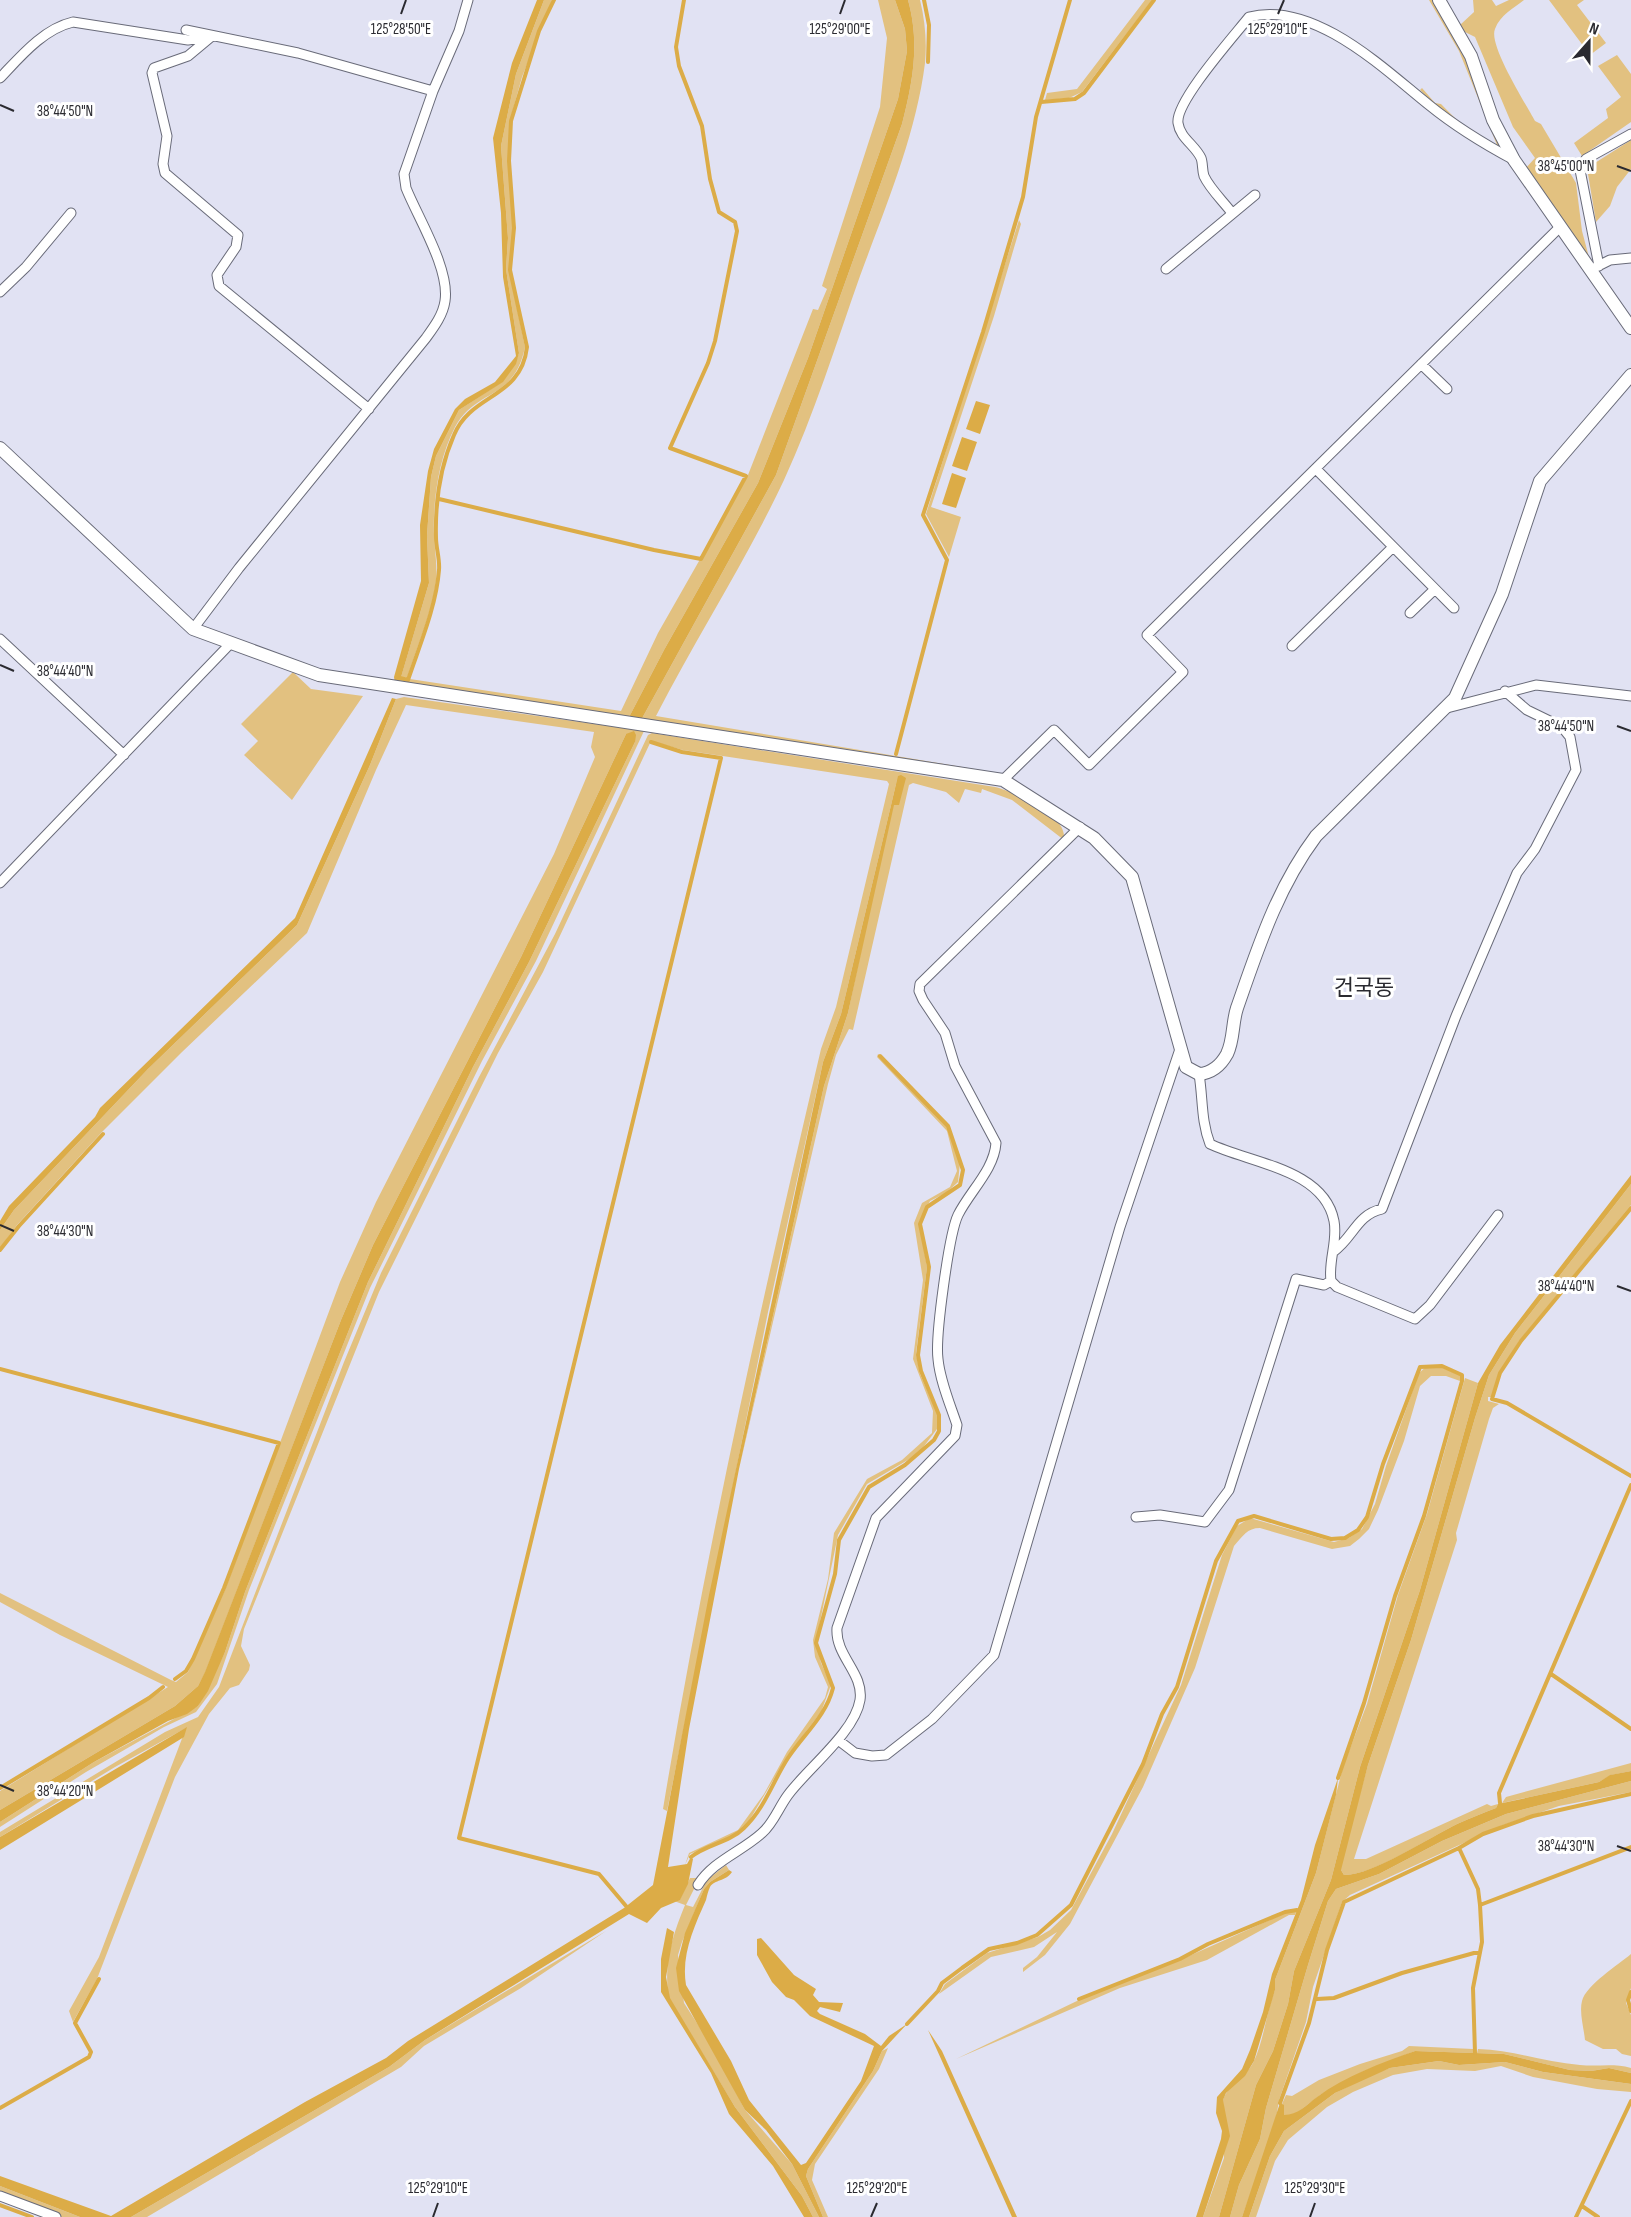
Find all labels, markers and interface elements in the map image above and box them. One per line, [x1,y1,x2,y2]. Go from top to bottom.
north arrow [1559,12,1619,72]
text: N [1586,19,1601,40]
text: 125°28'50"E [371,20,431,39]
text: 125°29'00"E [809,20,871,39]
text: 125°29'10"E [1248,20,1308,39]
text: 38°44'50"N [37,102,93,121]
text: 38°45'00"N [1538,157,1594,176]
text: 38°44'40"N [37,662,93,681]
text: 38°44'50"N [1538,717,1594,736]
district label: 건국동 [1334,975,1394,1002]
text: 38°44'30"N [37,1222,93,1241]
text: 38°44'40"N [1538,1277,1594,1296]
text: 38°44'20"N [37,1782,93,1801]
text: 38°44'30"N [1538,1837,1594,1856]
text: 125°29'10"E [408,2179,468,2198]
text: 125°29'20"E [847,2179,907,2198]
text: 125°29'30"E [1285,2179,1345,2198]

